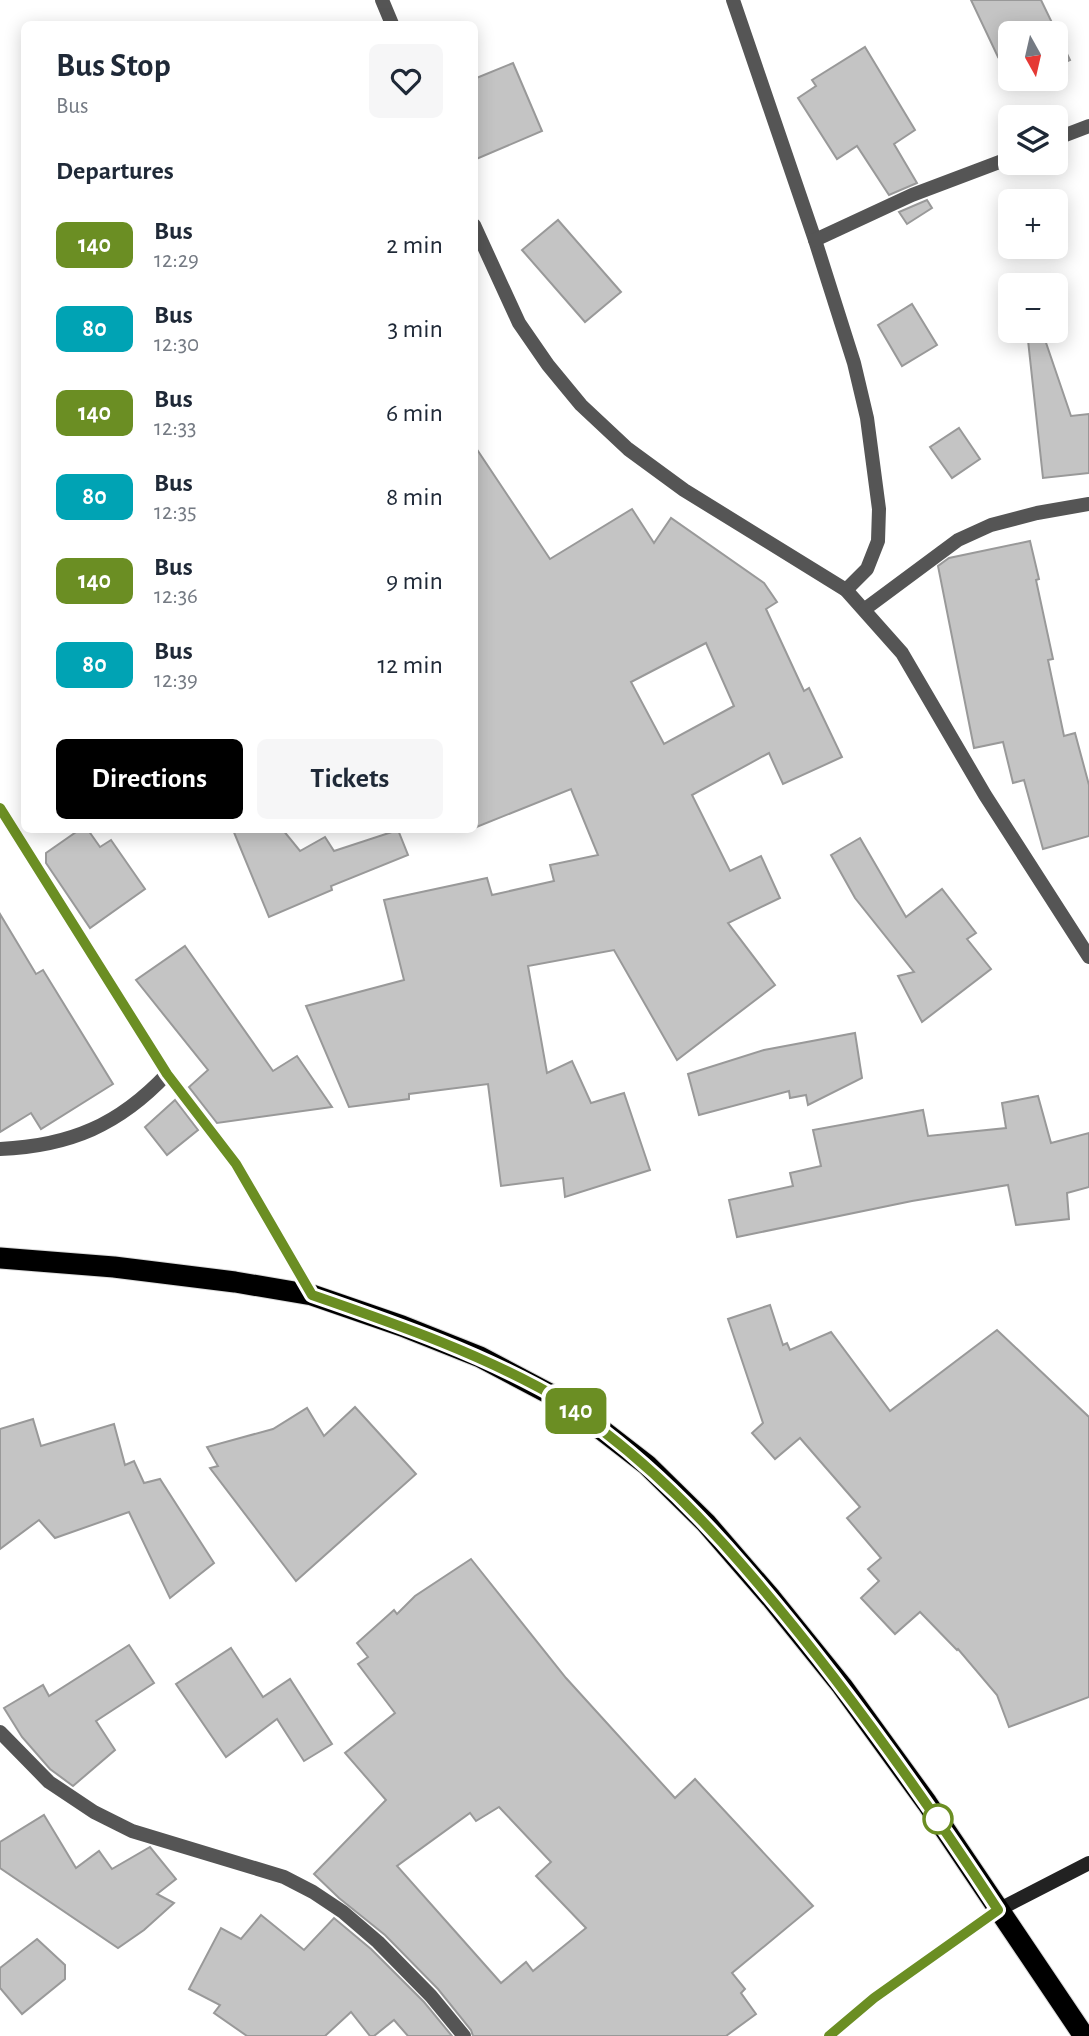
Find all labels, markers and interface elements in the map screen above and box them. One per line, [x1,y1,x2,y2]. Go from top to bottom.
north arrow [998,21,1068,91]
map controls [998,21,1068,343]
button: heart [369,44,443,118]
text: Bus Stop [56,50,171,83]
text: Bus [56,95,89,118]
button: layers [998,105,1068,175]
text: Departures [56,158,174,184]
button: + [998,189,1068,259]
text: Bus [154,218,193,244]
text: 2 min [386,232,443,258]
text: 140 [78,233,111,257]
text: 12:29 [154,249,199,272]
button: − [998,273,1068,343]
text: Bus [154,302,193,328]
text: 3 min [387,316,443,342]
text: 80 [82,317,107,341]
text: 12:30 [154,333,199,356]
text: Bus [154,386,193,412]
text: 6 min [386,400,443,426]
text: 140 [78,401,111,425]
text: 12:33 [154,417,197,440]
text: Bus [154,470,193,496]
text: 8 min [386,484,443,510]
text: 80 [82,485,107,509]
text: 12:35 [154,501,197,524]
text: Bus [154,554,193,580]
text: 9 min [386,568,443,594]
text: 140 [78,569,111,593]
text: 12:36 [154,585,198,608]
text: Bus [154,638,193,664]
text: 12 min [377,652,443,678]
text: 80 [82,653,107,677]
text: 12:39 [154,669,198,692]
button: Directions [56,739,243,819]
button: Tickets [257,739,443,819]
line badge: 140 [536,1388,616,1434]
text: 140 [559,1399,593,1423]
unlabelled marker [923,1804,953,1834]

